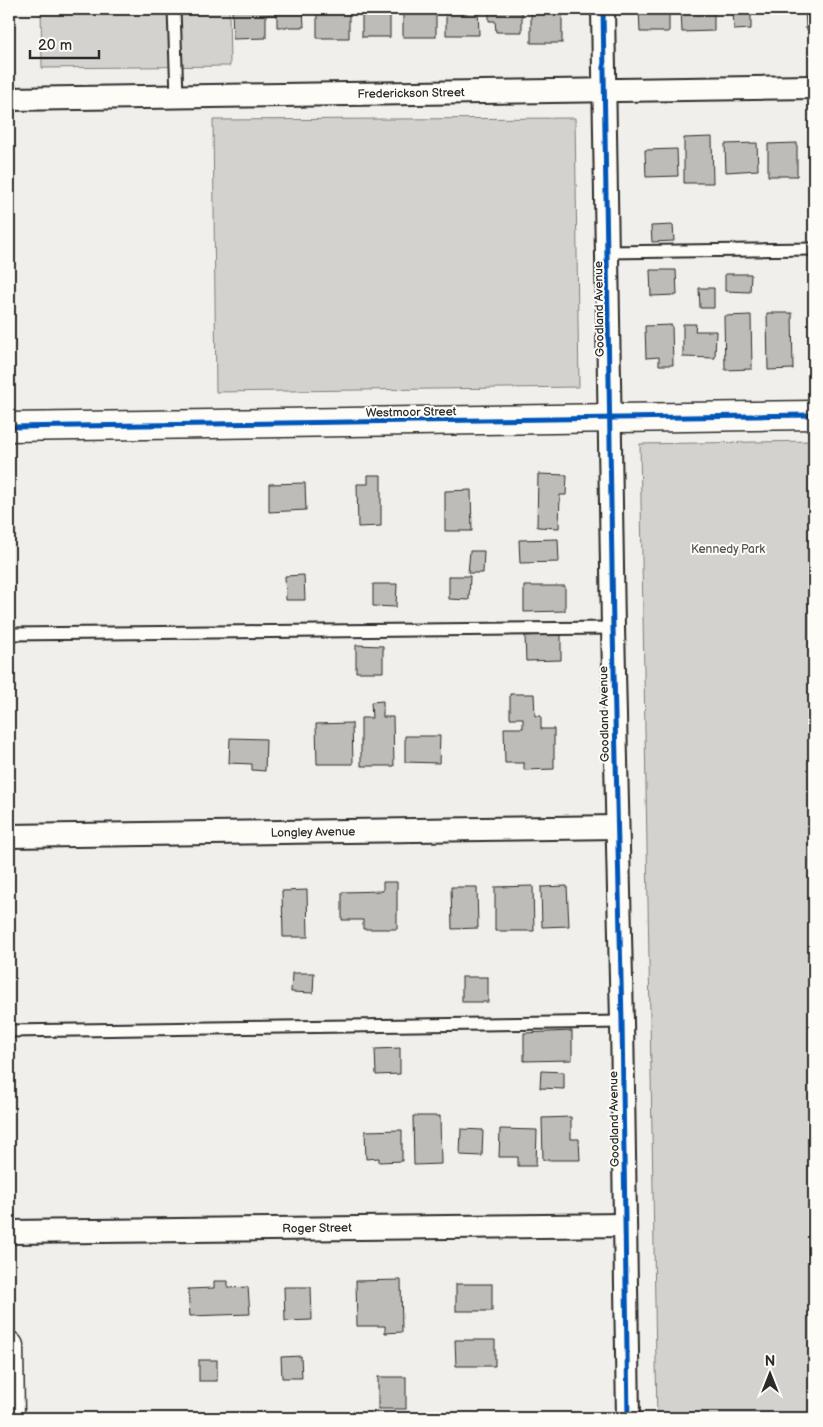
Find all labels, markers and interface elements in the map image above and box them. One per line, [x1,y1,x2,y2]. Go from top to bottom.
scale bar [30,28,99,60]
text: 20 m [38,36,72,55]
street label: Frederickson Street [357,85,465,102]
street label: Goodland Avenue [591,261,608,357]
street label: Westmoor Street [365,404,457,421]
park label: Kennedy Park [691,542,765,557]
street label: Goodland Avenue [596,666,613,762]
street label: Longley Avenue [270,824,356,841]
street label: Goodland Avenue [606,1071,623,1167]
street label: Roger Street [282,1220,352,1237]
north arrow [746,1350,796,1400]
text: N [765,1353,775,1370]

